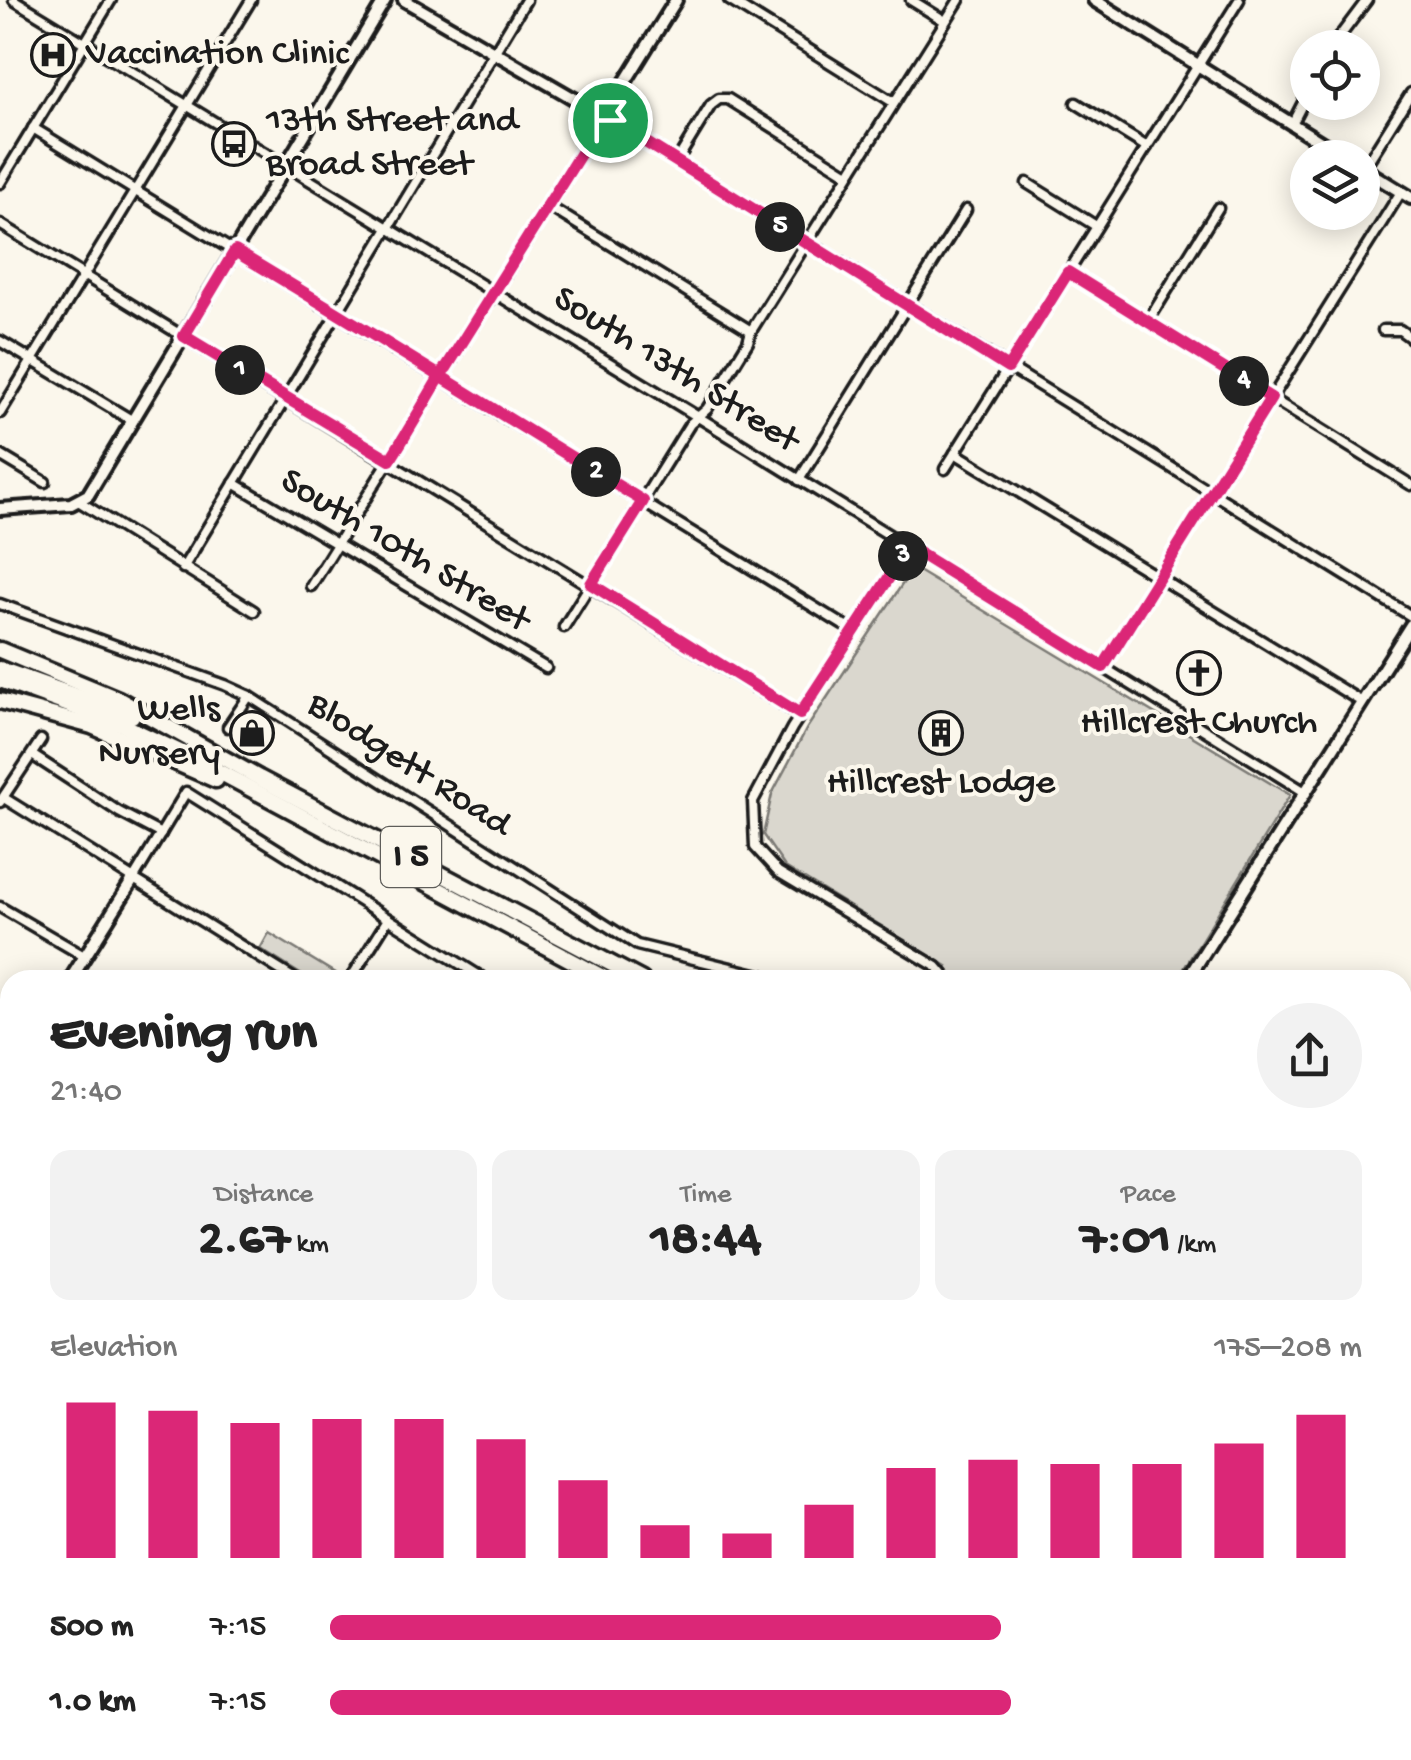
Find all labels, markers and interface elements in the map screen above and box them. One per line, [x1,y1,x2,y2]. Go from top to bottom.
map controls [1290,30,1380,230]
button: locate [1290,30,1380,120]
hospital icon: Vaccination Clinic [30,32,76,78]
place label: Vaccination Clinic [85,33,349,77]
pin [568,78,653,163]
icon: arrive [583,93,638,148]
place label: 13th Street and Broad Street [265,100,520,188]
bus stop icon: 13th Street and Broad Street [211,121,257,167]
button: layers [1290,140,1380,230]
pin: 5 [755,202,805,252]
text: 5 [773,210,787,243]
street label: South 13th Street [544,278,809,466]
pin: 1 [215,345,265,395]
text: 1 [234,353,246,386]
pin: 4 [1219,356,1269,406]
text: 4 [1237,364,1251,397]
pin: 2 [571,447,621,497]
text: 2 [589,455,603,488]
street label: South 10th Street [271,460,540,646]
pin: 3 [878,531,928,581]
text: 3 [896,539,910,572]
church icon: Hillcrest Church [1176,650,1222,696]
street label: Blodgett Road [297,683,520,850]
place label: Wells Nursery [98,689,221,777]
place label: Hillcrest Church [1081,702,1317,746]
shop icon: Wells Nursery [229,710,275,756]
building icon: Hillcrest Lodge [918,710,964,756]
place label: Hillcrest Lodge [827,762,1056,806]
road number: I 5 [381,827,441,887]
button: share [1257,1003,1362,1108]
text: Evening run [50,1004,317,1068]
text: 21:40 [50,1074,122,1112]
text: Distance [214,1179,313,1212]
text: Time [680,1179,732,1212]
text: Pace [1121,1179,1176,1212]
text: 2.67 [198,1212,290,1271]
text: 18:44 [651,1212,761,1271]
text: 7:01 [1080,1212,1171,1271]
text: km [290,1229,329,1262]
text: /km [1171,1229,1216,1262]
text: Elevation [50,1330,177,1368]
text: 175–208 m [1214,1330,1362,1368]
text: 500 m [50,1609,133,1647]
text: 7:15 [210,1609,266,1647]
text: 1.0 km [50,1684,136,1722]
text: 7:15 [210,1684,266,1722]

